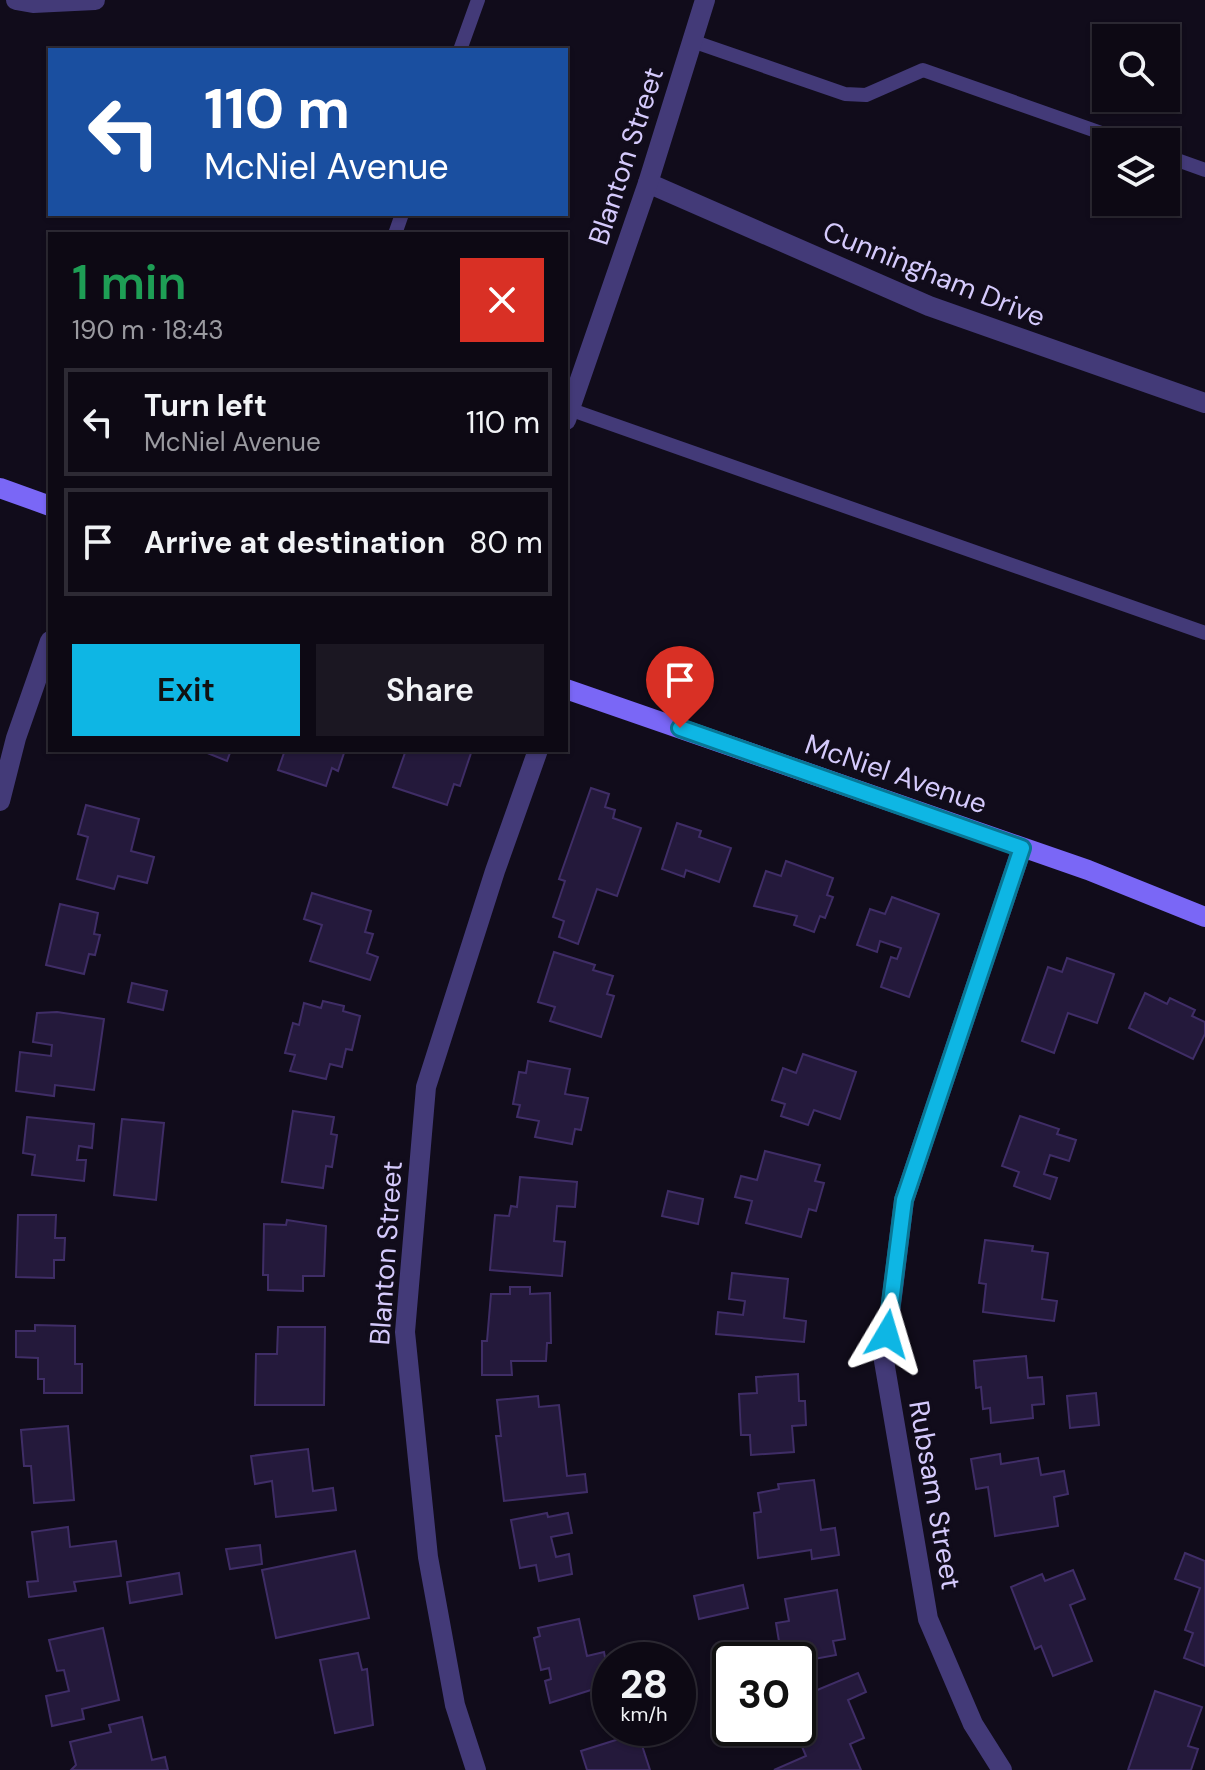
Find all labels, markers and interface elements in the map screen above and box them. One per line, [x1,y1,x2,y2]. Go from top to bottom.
map controls [1092,24,1180,216]
button: search [1092,24,1180,112]
street label: Blanton Street [580,63,672,249]
text: 110 m [204,72,350,145]
icon: left [72,80,176,184]
button: layers [1092,128,1180,216]
text: McNiel Avenue [204,143,449,190]
street label: Cunningham Drive [817,213,1051,335]
text: 1 min [72,251,187,314]
button: close [460,258,544,342]
text: 190 m · 18:43 [72,313,224,347]
text: Turn left [144,386,267,425]
icon: left [76,400,120,444]
text: 110 m [466,403,540,442]
text: McNiel Avenue [144,425,321,459]
icon: arrive [76,520,120,564]
text: Arrive at destination [144,523,445,562]
text: 80 m [469,523,543,562]
button: Exit [72,644,300,736]
button: Share [316,644,544,736]
pin [646,646,714,728]
icon: arrive [658,658,702,702]
street label: McNiel Avenue [800,726,992,822]
street label: Blanton Street [361,1160,411,1346]
position arrow [845,1292,929,1376]
street label: Rubsam Street [900,1398,970,1592]
speed limit sign: 30 [712,1642,816,1746]
text: 28 [620,1658,668,1710]
text: km/h [620,1701,668,1727]

